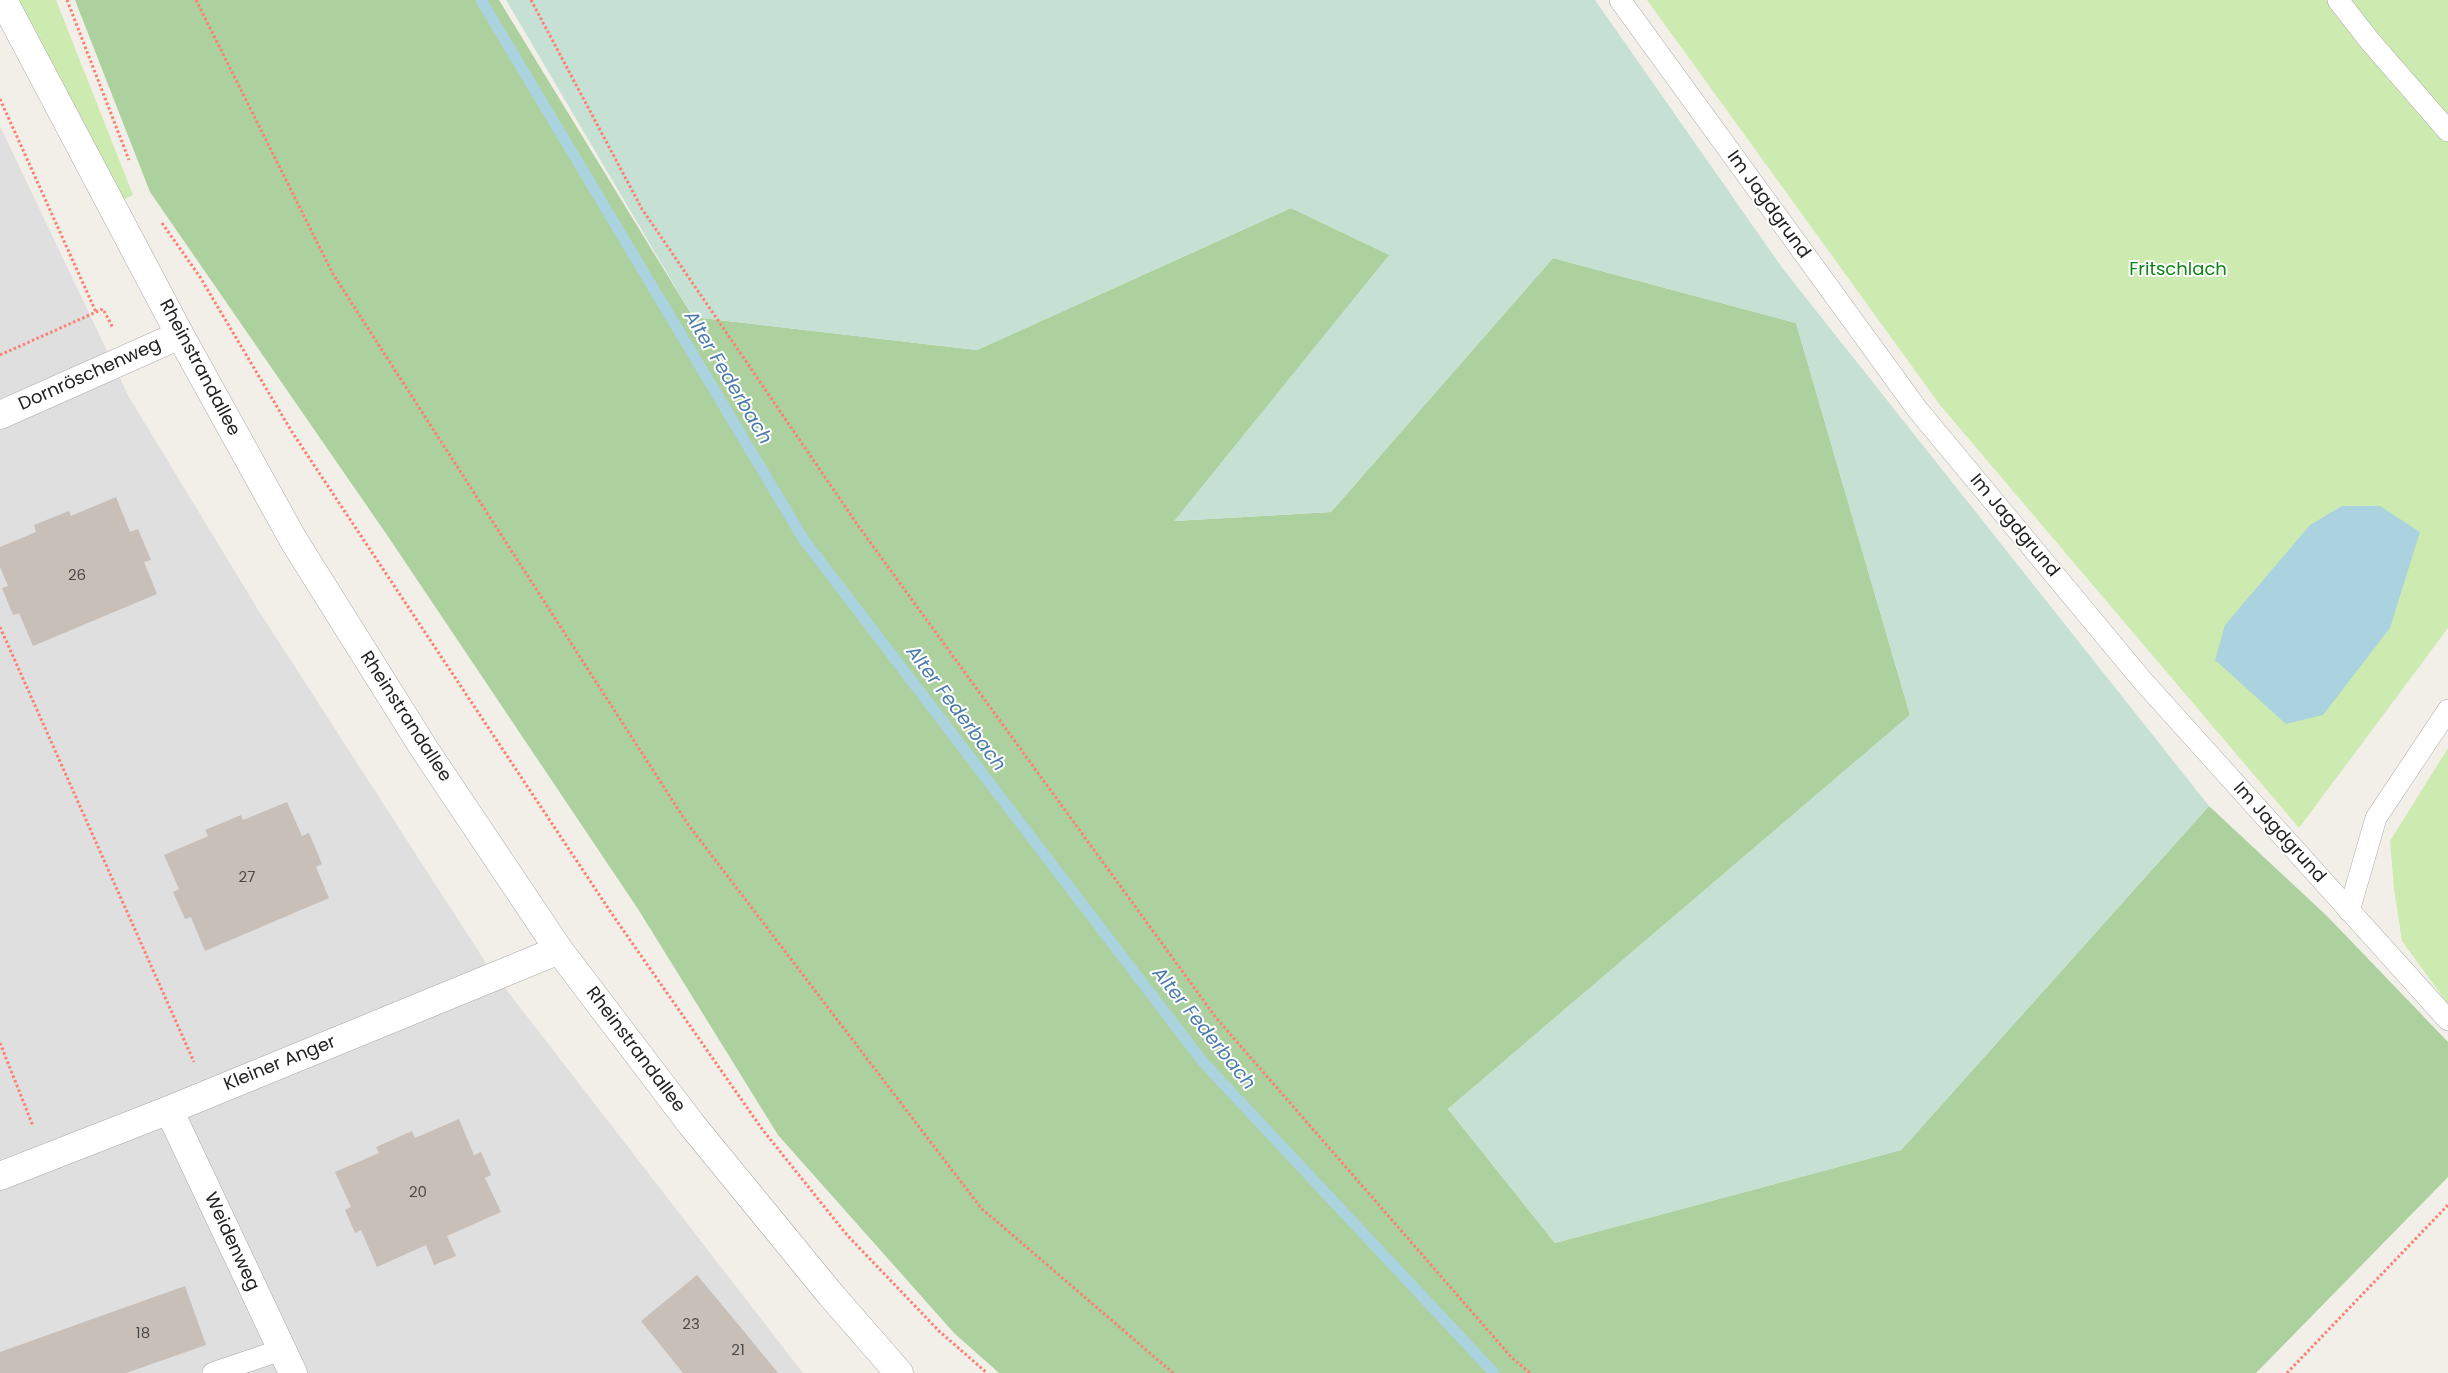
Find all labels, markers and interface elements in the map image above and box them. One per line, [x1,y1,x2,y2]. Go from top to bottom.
street label: Im Jagdgrund [1722,147,1814,263]
park label: Fritschlach [2129,259,2227,281]
street label: Rheinstrandallee [154,296,244,440]
water label: Alter Federbach [678,307,776,449]
street label: Dornröschenweg [16,334,164,416]
street label: Im Jagdgrund [1965,470,2063,582]
house number: 26 [68,567,86,585]
water label: Alter Federbach [900,642,1010,776]
street label: Rheinstrandallee [355,648,455,786]
street label: Im Jagdgrund [2228,778,2330,888]
house number: 27 [239,869,255,887]
water label: Alter Federbach [1147,963,1259,1095]
street label: Rheinstrandallee [581,983,689,1117]
street label: Kleiner Anger [221,1032,339,1096]
house number: 20 [409,1184,427,1202]
street label: Weidenweg [199,1189,263,1295]
house number: 23 [682,1316,700,1334]
house number: 18 [136,1325,150,1343]
house number: 21 [731,1342,745,1360]

